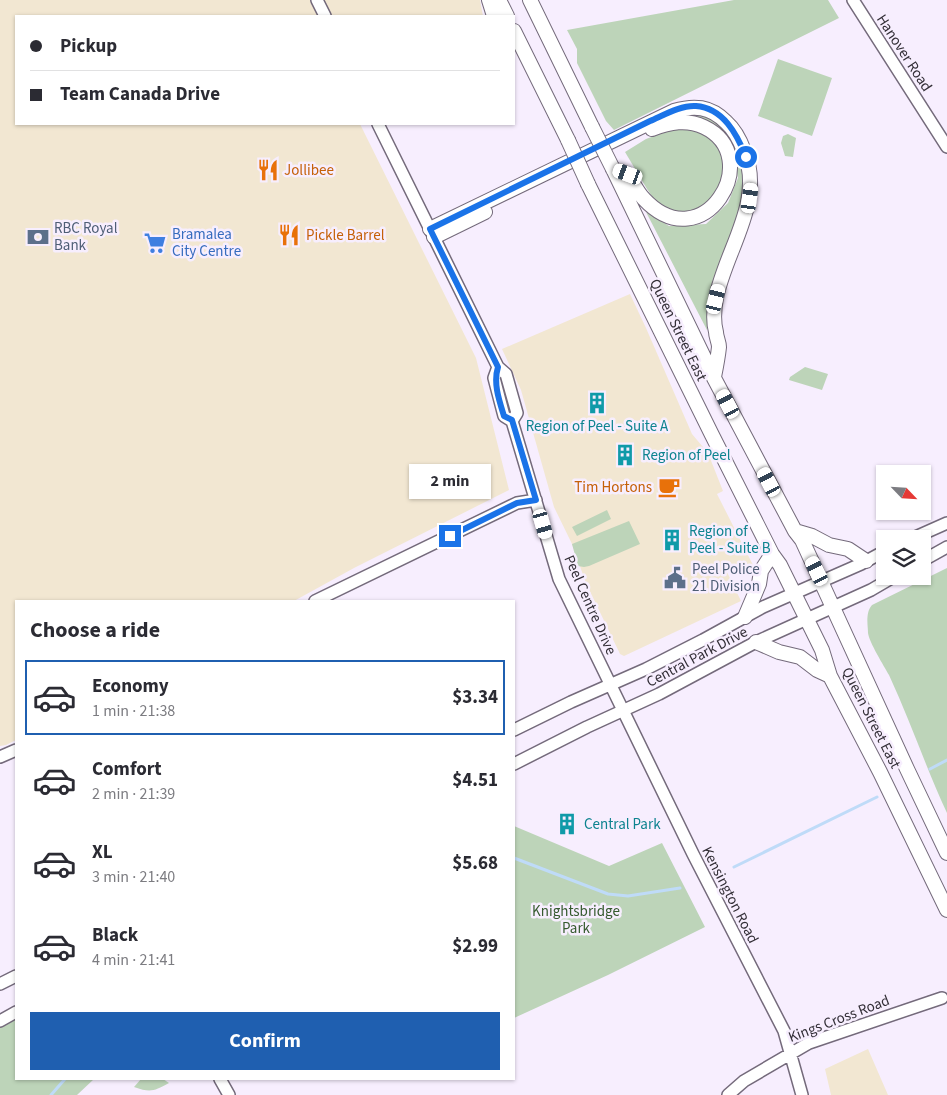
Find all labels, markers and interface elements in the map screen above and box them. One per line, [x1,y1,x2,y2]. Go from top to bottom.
street label: Hanover Road [871,10,937,96]
text: Pickup [60,33,117,60]
text: Team Canada Drive [60,81,220,108]
route start [735,146,757,168]
restaurant icon: Jollibee [255,157,281,183]
place label: Jollibee [284,160,334,181]
car [611,162,644,186]
car [740,182,759,214]
place label: RBC Royal Bank [54,218,118,256]
restaurant icon: Pickle Barrel [276,222,302,248]
bank icon: RBC Royal Bank [25,224,51,250]
place label: Bramalea City Centre [172,224,241,262]
place label: Pickle Barrel [306,225,385,246]
supermarket icon: Bramalea City Centre [142,230,168,256]
street label: Queen Street East [644,275,712,385]
car [705,283,726,315]
car [714,387,741,421]
building icon: Region of Peel - Suite A [584,390,610,416]
place label: Region of Peel - Suite A [526,416,669,437]
building icon: Region of Peel [612,442,638,468]
place label: Region of Peel [642,445,731,466]
callout: 2 min [409,464,491,498]
car [755,465,782,499]
north arrow [876,465,931,520]
map controls [876,465,931,585]
text: 2 min [431,470,469,492]
cafe icon: Tim Hortons [656,474,682,500]
place label: Tim Hortons [574,477,652,498]
car [531,508,554,540]
place label: Region of Peel - Suite B [689,521,771,559]
route end [439,525,461,547]
building icon: Region of Peel - Suite B [659,527,685,553]
button: layers [876,530,931,585]
street label: Peel Centre Drive [559,552,621,658]
car [803,554,830,588]
place label: Peel Police 21 Division [692,559,760,597]
public building icon: Peel Police 21 Division [662,565,688,591]
text: Choose a ride [30,614,160,646]
street label: Central Park Drive [643,621,751,693]
street label: Queen Street East [836,664,906,772]
text: Economy [92,673,169,700]
icon: car [32,675,77,720]
text: $3.34 [452,684,498,711]
text: 1 min · 21:38 [92,700,175,722]
text: Comfort [92,756,162,783]
icon: car [32,758,77,803]
text: $4.51 [452,767,498,794]
text: 2 min · 21:39 [92,783,175,805]
building icon: Central Park [554,811,580,837]
place label: Central Park [584,814,661,835]
text: XL [92,839,113,866]
icon: car [32,841,77,886]
street label: Kensington Road [697,843,763,947]
text: $5.68 [452,850,498,877]
text: 3 min · 21:40 [92,866,175,888]
park label: Knightsbridge Park [532,901,620,939]
text: Black [92,922,138,949]
icon: car [32,924,77,969]
text: $2.99 [452,933,498,960]
text: 4 min · 21:41 [92,949,175,971]
street label: Kings Cross Road [785,990,893,1048]
button: Confirm [30,1012,500,1070]

